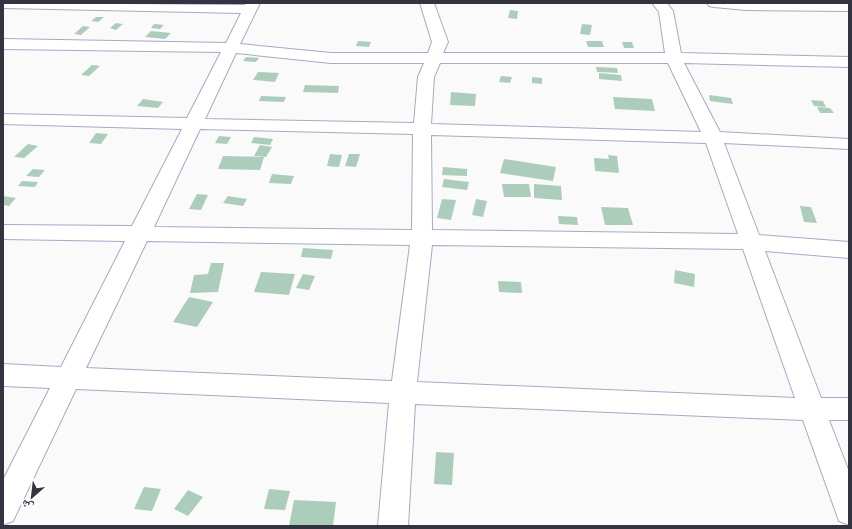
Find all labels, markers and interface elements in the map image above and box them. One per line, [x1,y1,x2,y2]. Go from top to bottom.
north arrow [12,477,52,517]
text: ش [19,496,36,515]

